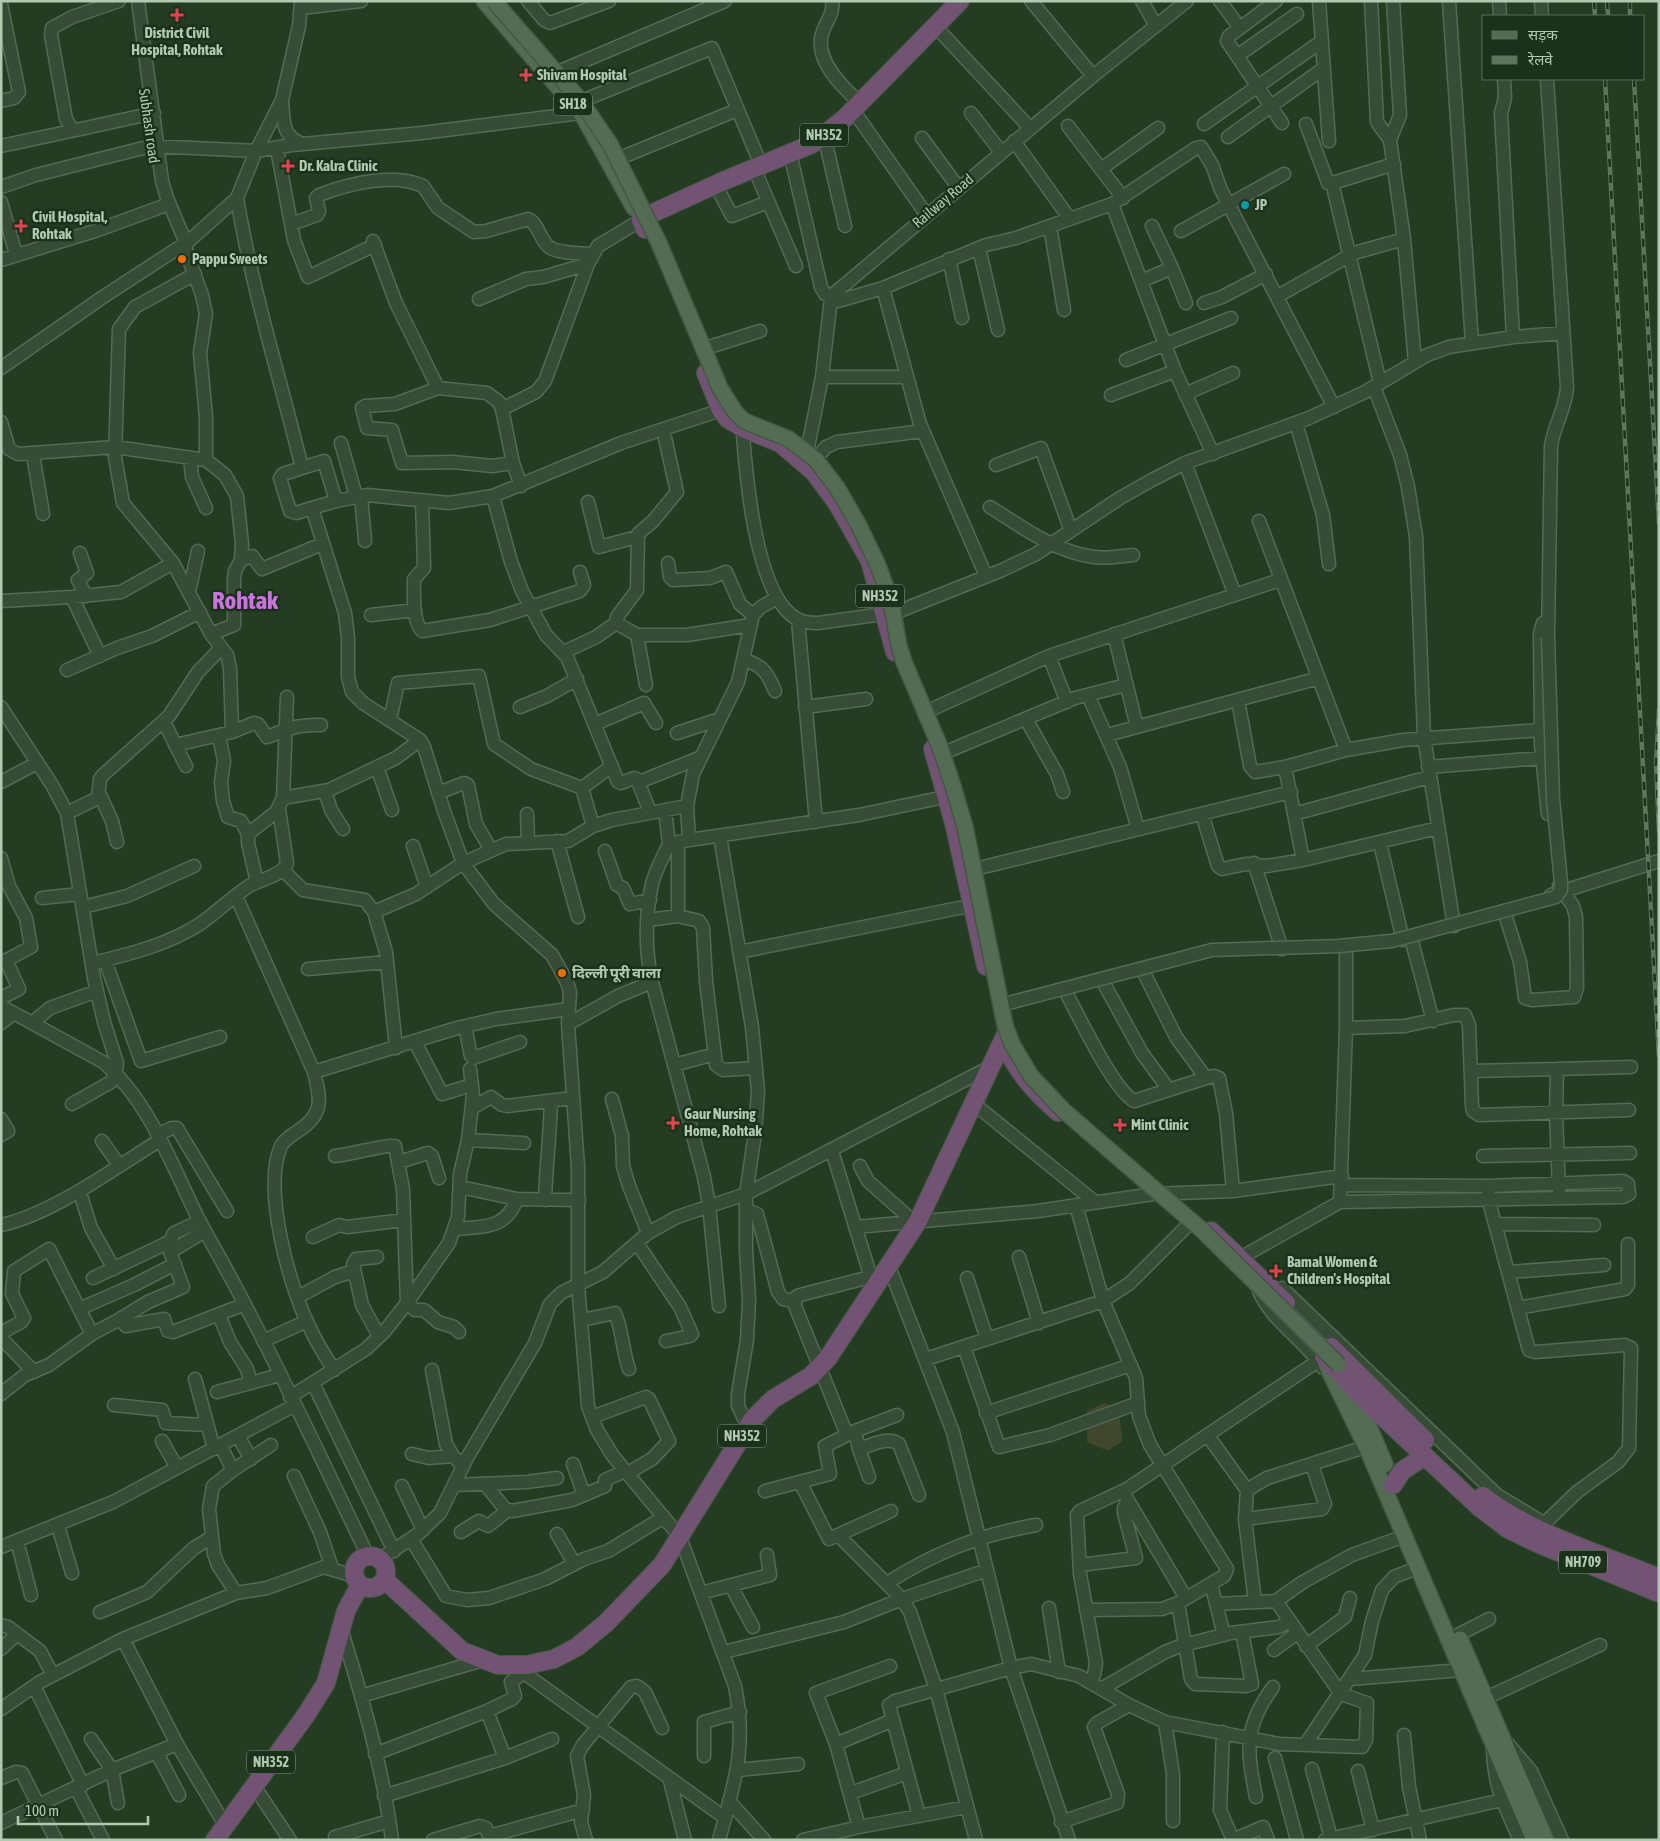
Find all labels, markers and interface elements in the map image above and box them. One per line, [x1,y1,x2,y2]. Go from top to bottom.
marker: District Civil Hospital, Rohtak [170,8,184,22]
legend [1482,15,1645,80]
place label: District Civil Hospital, Rohtak [131,24,223,58]
text: सड़क [1528,26,1558,43]
text: रेलवे [1527,51,1553,68]
place label: Shivam Hospital [537,66,628,83]
marker: Shivam Hospital [519,68,533,82]
street label: Subhash road [136,88,163,164]
road number: SH18 [554,92,592,116]
road number: NH352 [800,124,848,146]
place label: Dr. Kalra Clinic [299,157,378,174]
marker: Dr. Kalra Clinic [281,159,295,173]
street label: Railway Road [909,170,977,231]
place label: JP [1254,196,1268,213]
marker: JP [1239,199,1251,211]
place label: Civil Hospital, Rohtak [32,208,108,242]
marker: Civil Hospital, Rohtak [14,219,28,233]
place label: Pappu Sweets [192,250,268,267]
marker: Pappu Sweets [176,253,188,265]
road number: NH352 [856,584,904,608]
district label: Rohtak [212,586,279,614]
place label: दिल्ली पूरी वाला [572,964,662,983]
marker: दिल्ली पूरी वाला [556,967,568,979]
place label: Gaur Nursing Home, Rohtak [684,1105,762,1139]
marker: Gaur Nursing Home, Rohtak [666,1116,680,1130]
place label: Mint Clinic [1131,1116,1189,1133]
marker: Mint Clinic [1113,1118,1127,1132]
place label: Bamal Women & Children's Hospital [1287,1253,1391,1287]
marker: Bamal Women & Children's Hospital [1269,1264,1283,1278]
road number: NH352 [718,1424,766,1448]
road number: NH709 [1559,1550,1607,1574]
road number: NH352 [247,1750,295,1774]
scale bar [18,1794,148,1826]
text: 100 m [25,1802,59,1819]

